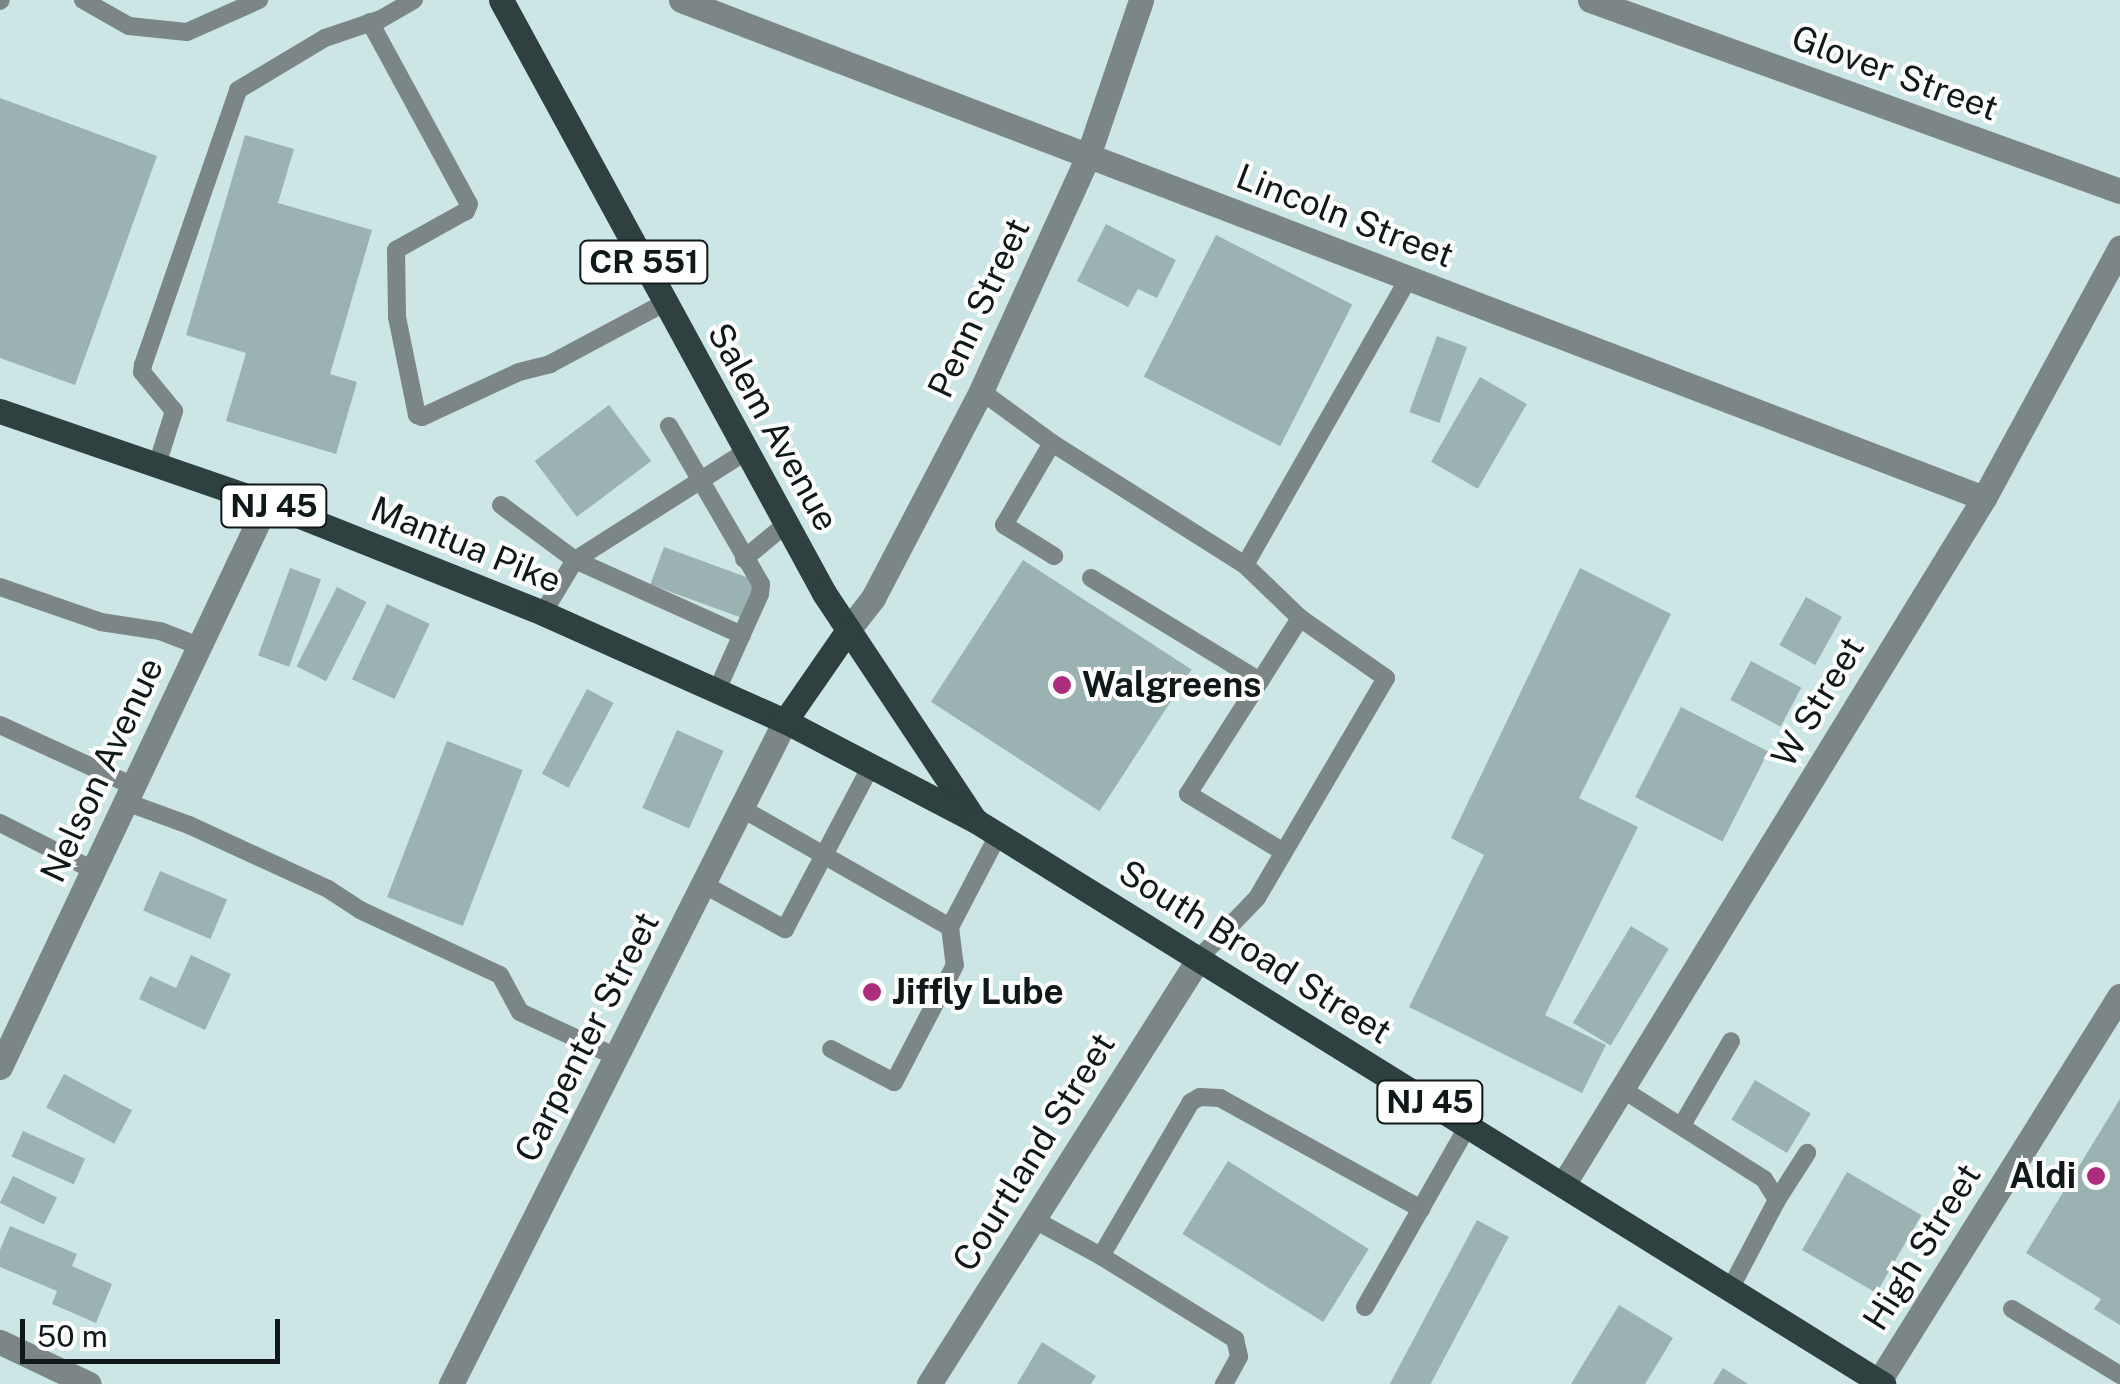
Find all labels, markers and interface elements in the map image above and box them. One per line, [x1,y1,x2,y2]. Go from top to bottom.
street label: Glover Street [1786,16,2004,130]
street label: Lincoln Street [1230,155,1460,277]
street label: Penn Street [919,212,1039,404]
road number: CR 551 [579,235,709,289]
street label: Salem Avenue [699,316,847,538]
road number: NJ 45 [219,479,329,533]
street label: Mantua Pike [365,488,567,602]
street label: W Street [1763,629,1873,775]
street label: Nelson Avenue [32,651,172,889]
place label: Walgreens [1082,664,1261,706]
marker: Walgreens [1051,674,1073,696]
street label: South Broad Street [1111,851,1399,1053]
street label: Carpenter Street [506,905,668,1169]
place label: Jiffly Lube [892,971,1064,1013]
marker: Jiffly Lube [861,981,883,1003]
street label: Courtland Street [944,1025,1124,1279]
road number: NJ 45 [1375,1075,1485,1129]
place label: Aldi [2009,1155,2076,1197]
street label: High Street [1854,1156,1990,1338]
marker: Aldi [2085,1165,2107,1187]
scale bar [25,1299,285,1361]
text: 50 m [37,1318,108,1354]

